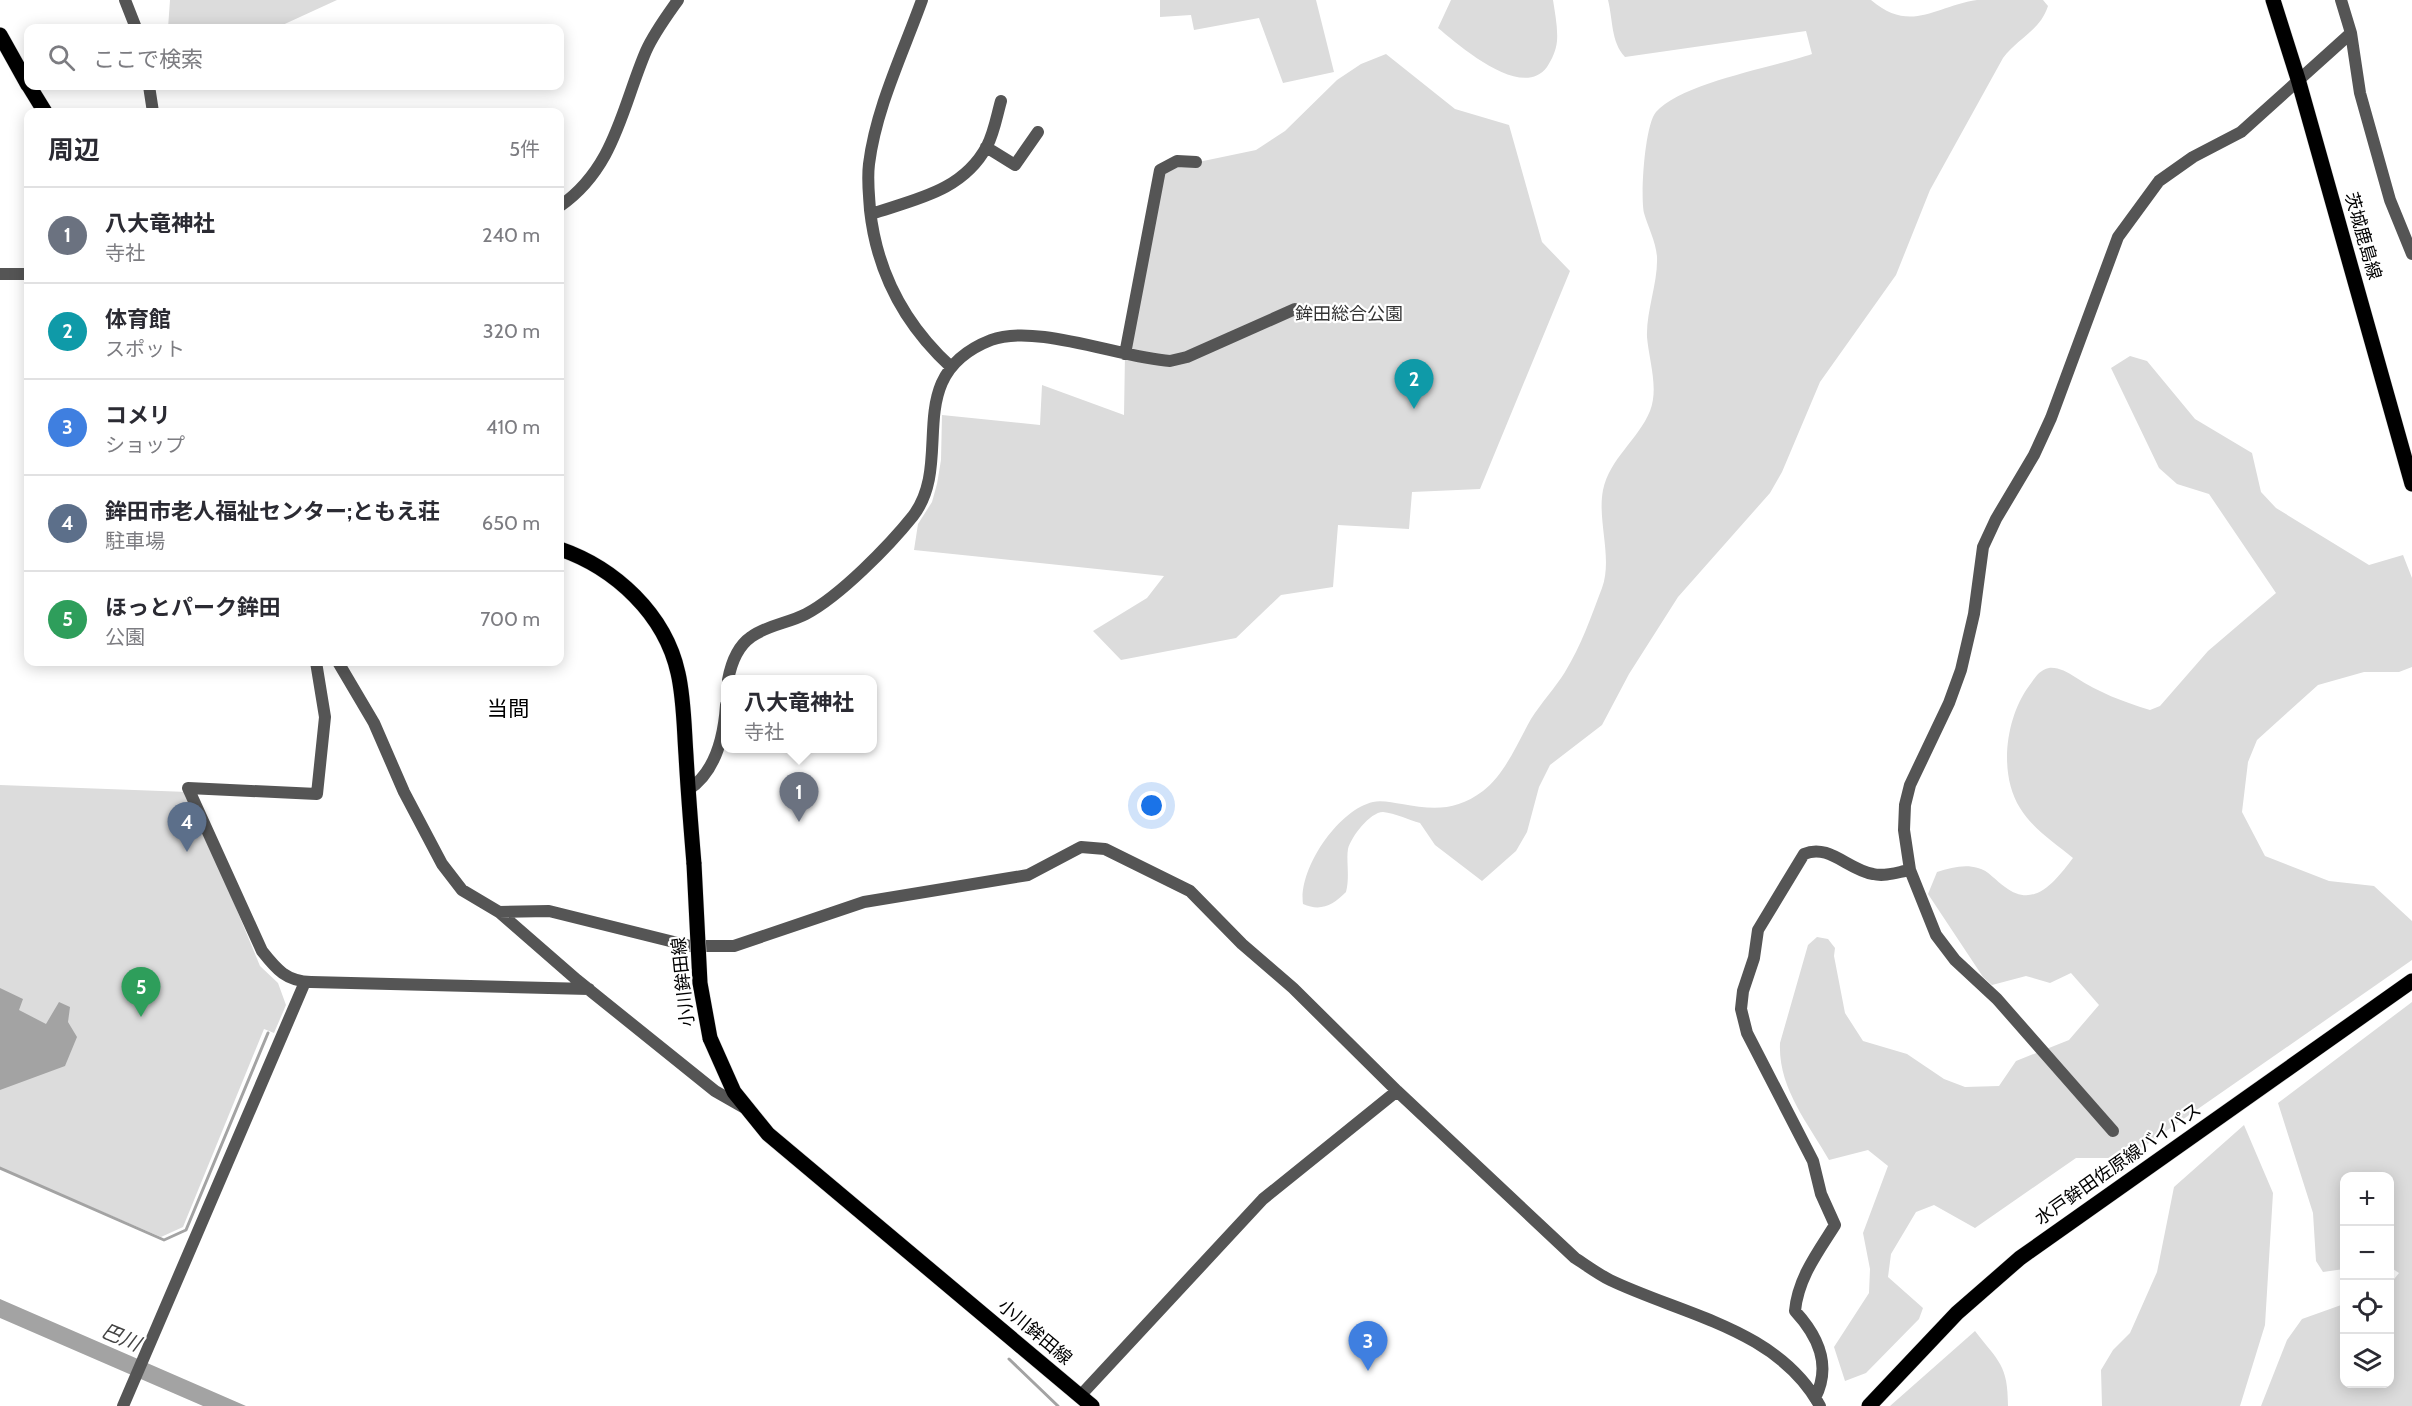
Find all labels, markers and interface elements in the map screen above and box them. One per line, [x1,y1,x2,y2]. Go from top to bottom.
search box [24,24,564,90]
icon: search [45,41,78,74]
text: ここで検索 [93,46,203,73]
text: 周辺 [48,134,100,166]
text: 5件 [509,137,540,161]
street label: 茨城鹿島線 [2340,190,2386,282]
text: 八大竜神社 [105,210,215,237]
text: 1 [64,223,71,247]
text: 240 m [482,223,540,247]
text: 寺社 [105,241,145,265]
park label: 鉾田総合公園 [1295,303,1403,325]
text: 体育館 [105,306,171,333]
text: 2 [62,319,73,343]
text: 320 m [483,319,540,343]
text: スポット [105,337,185,361]
pin: 2 [1394,360,1434,409]
text: コメリ [105,402,171,429]
text: 3 [62,415,73,439]
text: 410 m [486,415,540,439]
text: ショップ [105,433,185,457]
text: 鉾田市老人福祉センター;ともえ荘 [105,498,440,525]
text: 4 [61,511,74,535]
text: 650 m [482,511,540,535]
text: 駐車場 [105,529,165,553]
text: ほっとパーク鉾田 [105,594,281,621]
text: 5 [62,607,73,631]
text: 700 m [480,607,540,631]
text: 公園 [105,625,145,649]
popup [721,675,877,753]
text: 八大竜神社 [744,689,854,716]
district label: 当間 [487,696,529,721]
text: 寺社 [744,720,784,744]
pin: 1 [780,772,818,822]
your location [1137,791,1166,820]
pin: 4 [168,802,207,852]
street label: 小川鉾田線 [667,936,699,1028]
pin: 5 [122,968,160,1017]
street label: 水戸鉾田佐原線バイパス [2031,1098,2205,1230]
map controls [2340,1172,2394,1388]
button: + [2340,1172,2394,1226]
button: − [2340,1226,2394,1280]
button: locate [2340,1280,2394,1334]
street label: 小川鉾田線 [993,1295,1077,1369]
water label: 巴川 [98,1318,146,1357]
pin: 3 [1348,1322,1388,1371]
button: layers [2340,1334,2394,1388]

